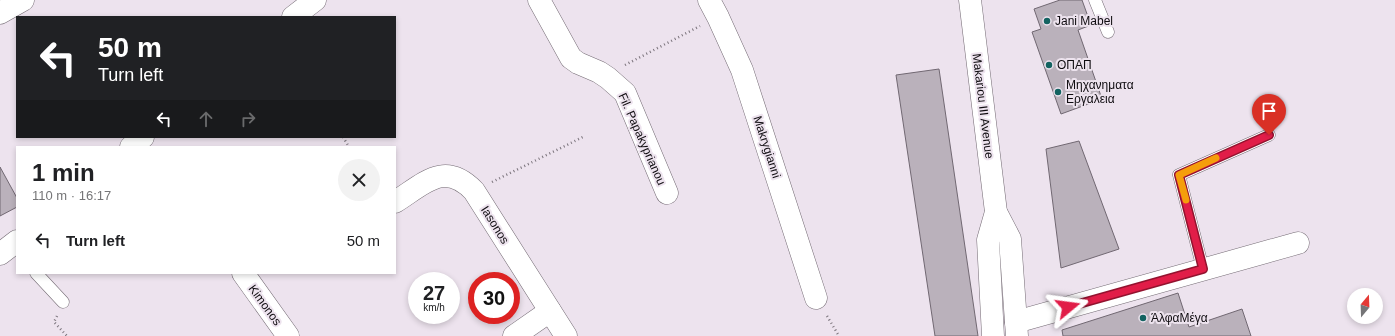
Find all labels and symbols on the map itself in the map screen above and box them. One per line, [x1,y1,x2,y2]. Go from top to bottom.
place label: Jani Mabel [1055,14,1113,28]
marker: Jani Mabel [1042,16,1052,26]
street label: Makariou III Avenue [970,53,996,160]
place label: ΟΠΑΠ [1057,58,1092,72]
marker: ΟΠΑΠ [1044,60,1054,70]
place label: Μηχανηματα Εργαλεια [1066,78,1134,106]
marker: Μηχανηματα Εργαλεια [1053,87,1063,97]
street label: Fil. Papakyprianou [615,91,669,187]
pin [1252,94,1286,135]
street label: Makrygianni [750,114,784,180]
street label: Iasonos [478,203,512,247]
speed limit sign: 30 [468,272,520,324]
street label: Kimonos [246,282,284,328]
position arrow [1047,286,1089,328]
north arrow [1347,288,1383,324]
place label: ΆλφαΜέγα [1151,311,1208,325]
marker: ΆλφαΜέγα [1138,313,1148,323]

